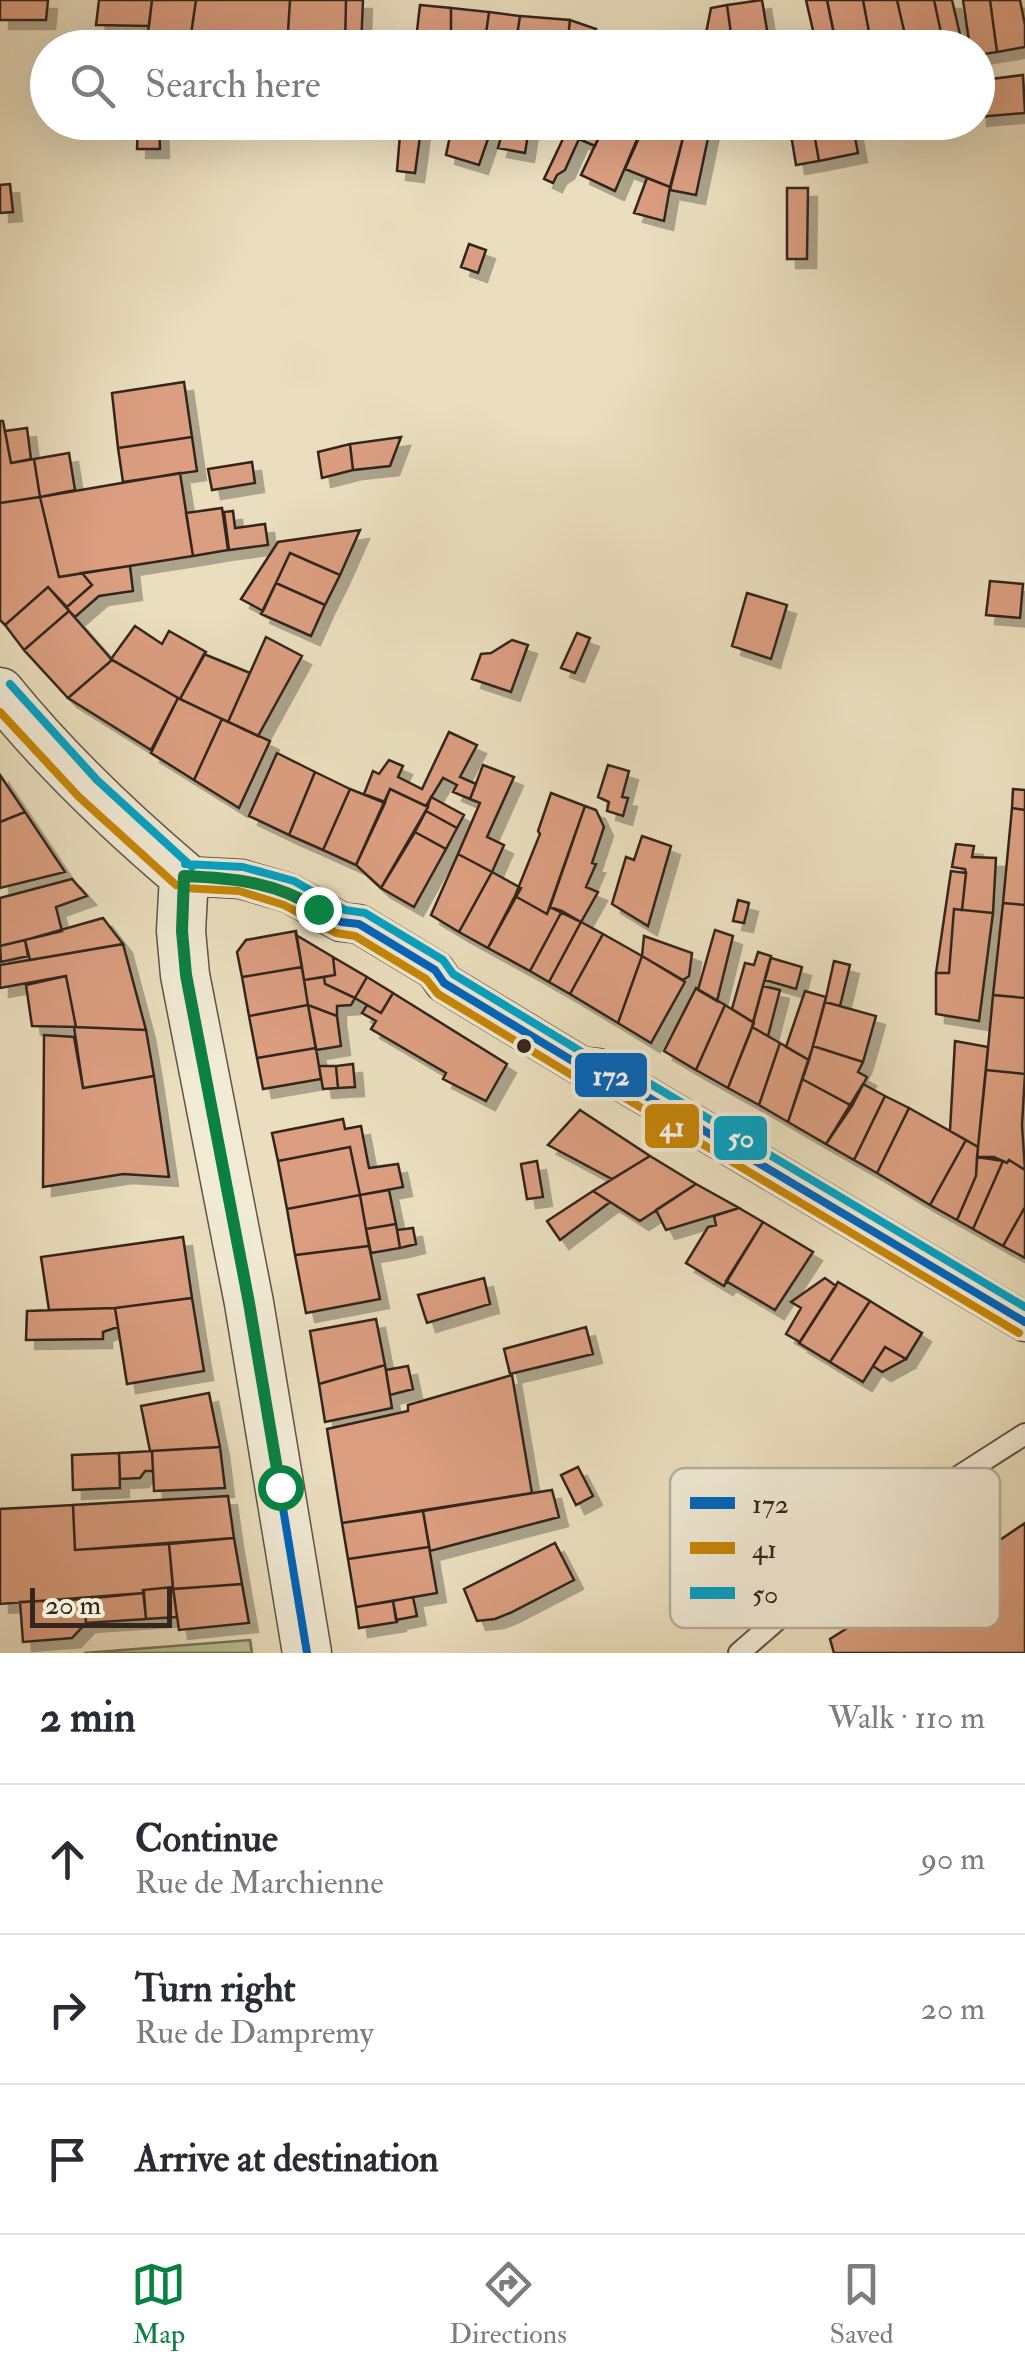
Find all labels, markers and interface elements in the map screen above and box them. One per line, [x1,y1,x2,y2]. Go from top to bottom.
search box [30,30,995,140]
icon: search [65,58,120,113]
text: Search here [145,61,321,109]
route end [296,887,342,933]
unlabelled marker [514,1036,534,1056]
line badge: 172 [573,1051,649,1099]
text: 172 [592,1059,630,1094]
line badge: 41 [643,1102,701,1150]
text: 41 [658,1110,685,1145]
line badge: 50 [712,1114,769,1162]
text: 50 [728,1121,754,1156]
route start [258,1465,304,1511]
legend [670,1468,1000,1628]
text: 172 [752,1487,789,1522]
text: 41 [752,1532,777,1567]
text: 50 [752,1577,778,1612]
scale bar [30,1583,172,1628]
text: 20 m [45,1588,101,1623]
text: 2 min [40,1692,136,1744]
text: Walk · 110 m [828,1698,985,1738]
text: Continue [135,1815,278,1863]
icon: ahead [40,1832,95,1887]
text: 90 m [921,1839,985,1879]
text: Rue de Marchienne [135,1863,384,1903]
text: Turn right [135,1965,296,2013]
icon: right [40,1982,95,2037]
text: 20 m [921,1989,985,2029]
text: Rue de Dampremy [135,2013,374,2053]
icon: arrive [40,2132,95,2187]
text: Arrive at destination [135,2135,439,2183]
tab: Map [131,2257,186,2352]
tab: Directions [449,2257,567,2352]
tab: Saved [830,2257,894,2352]

